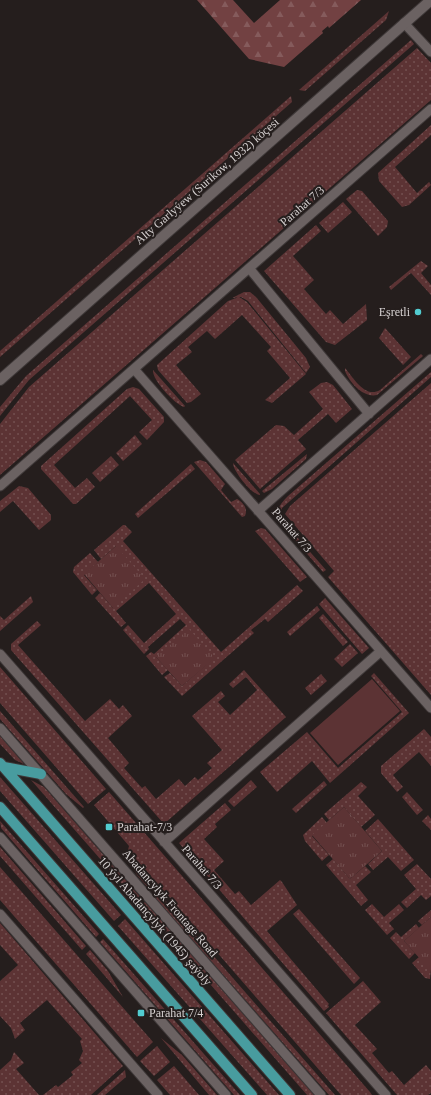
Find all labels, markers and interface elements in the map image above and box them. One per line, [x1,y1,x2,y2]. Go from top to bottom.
street label: Alty Garlyýew (Surikow, 1932) köçesi [132,114,282,247]
street label: Parahat 7/3 [277,183,327,229]
place label: Eşretli [379,305,411,319]
marker: Eşretli [413,307,423,317]
street label: Parahat 7/3 [269,505,315,555]
place label: Parahat-7/3 [117,820,172,834]
marker: Parahat-7/3 [104,822,114,832]
street label: Parahat 7/3 [179,842,225,892]
street label: Abadancylyk Frontage Road [119,846,221,960]
street label: 10 ýyl Abadançylyk (1945) şaýoly [95,854,215,988]
place label: Parahat 7/4 [149,1006,203,1020]
marker: Parahat 7/4 [136,1008,146,1018]

